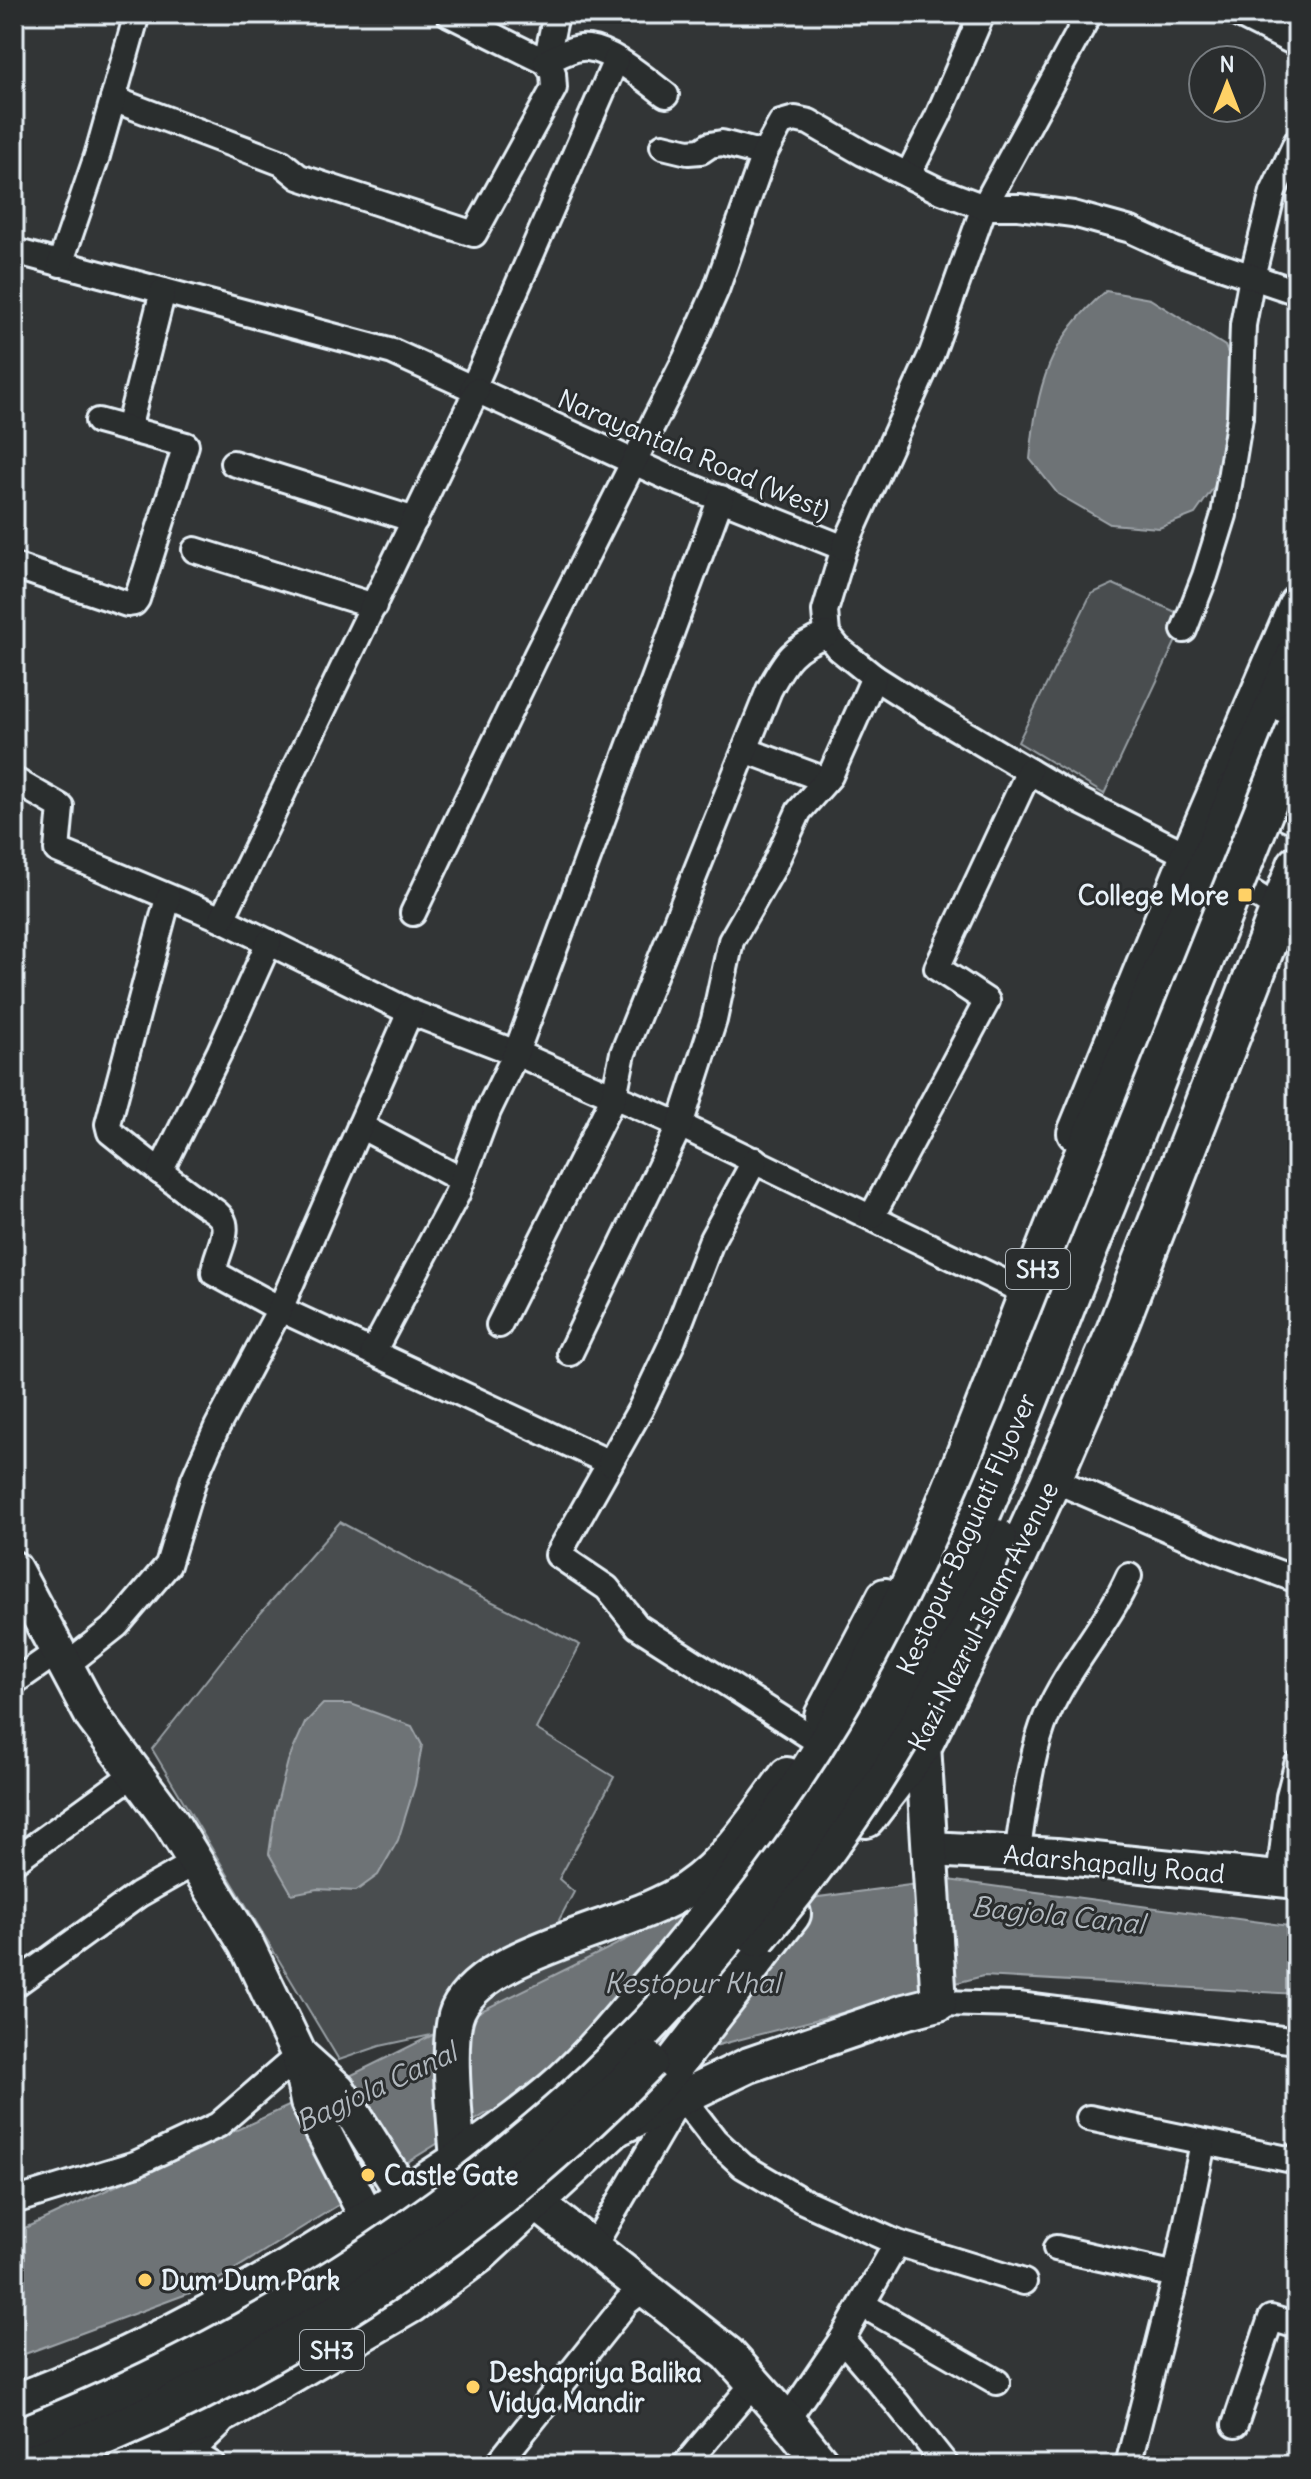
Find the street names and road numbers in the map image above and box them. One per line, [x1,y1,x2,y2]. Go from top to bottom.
street label: Narayantala Road (West) [553,382,835,526]
road number: SH3 [1006,1249,1070,1289]
street label: Kestopur-Baguiati Flyover [889,1388,1043,1680]
street label: Kazi Nazrul Islam Avenue [901,1476,1065,1756]
street label: Adarshapally Road [1002,1838,1226,1890]
road number: SH3 [300,2330,364,2370]

